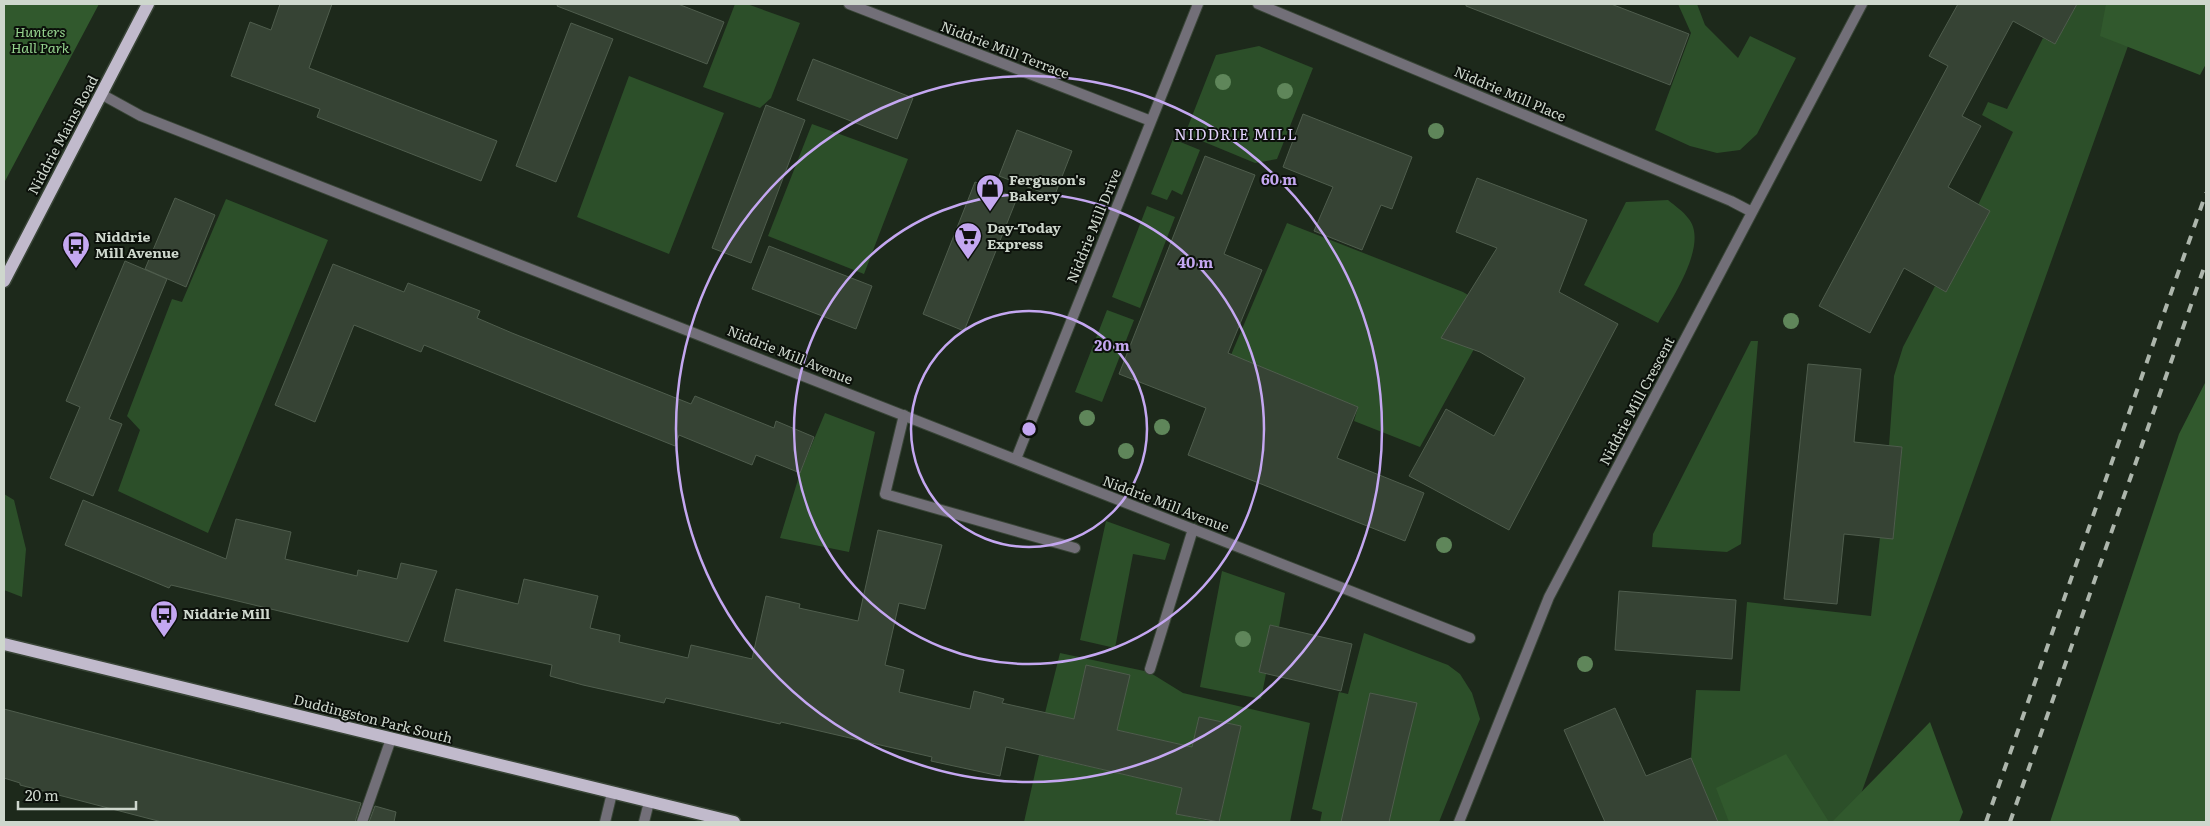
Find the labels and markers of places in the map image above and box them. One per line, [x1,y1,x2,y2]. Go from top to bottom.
place label: Ferguson's Bakery [1009,169,1085,205]
shop icon: Ferguson's Bakery [975,173,1005,212]
place label: Day-Today Express [987,217,1061,253]
supermarket icon: Day-Today Express [953,221,983,260]
place label: Niddrie Mill Avenue [95,226,179,262]
bus stop icon: Niddrie Mill Avenue [61,230,91,269]
centre of rings [1020,420,1038,438]
bus stop icon: Niddrie Mill [149,599,179,638]
place label: Niddrie Mill [183,603,270,623]

